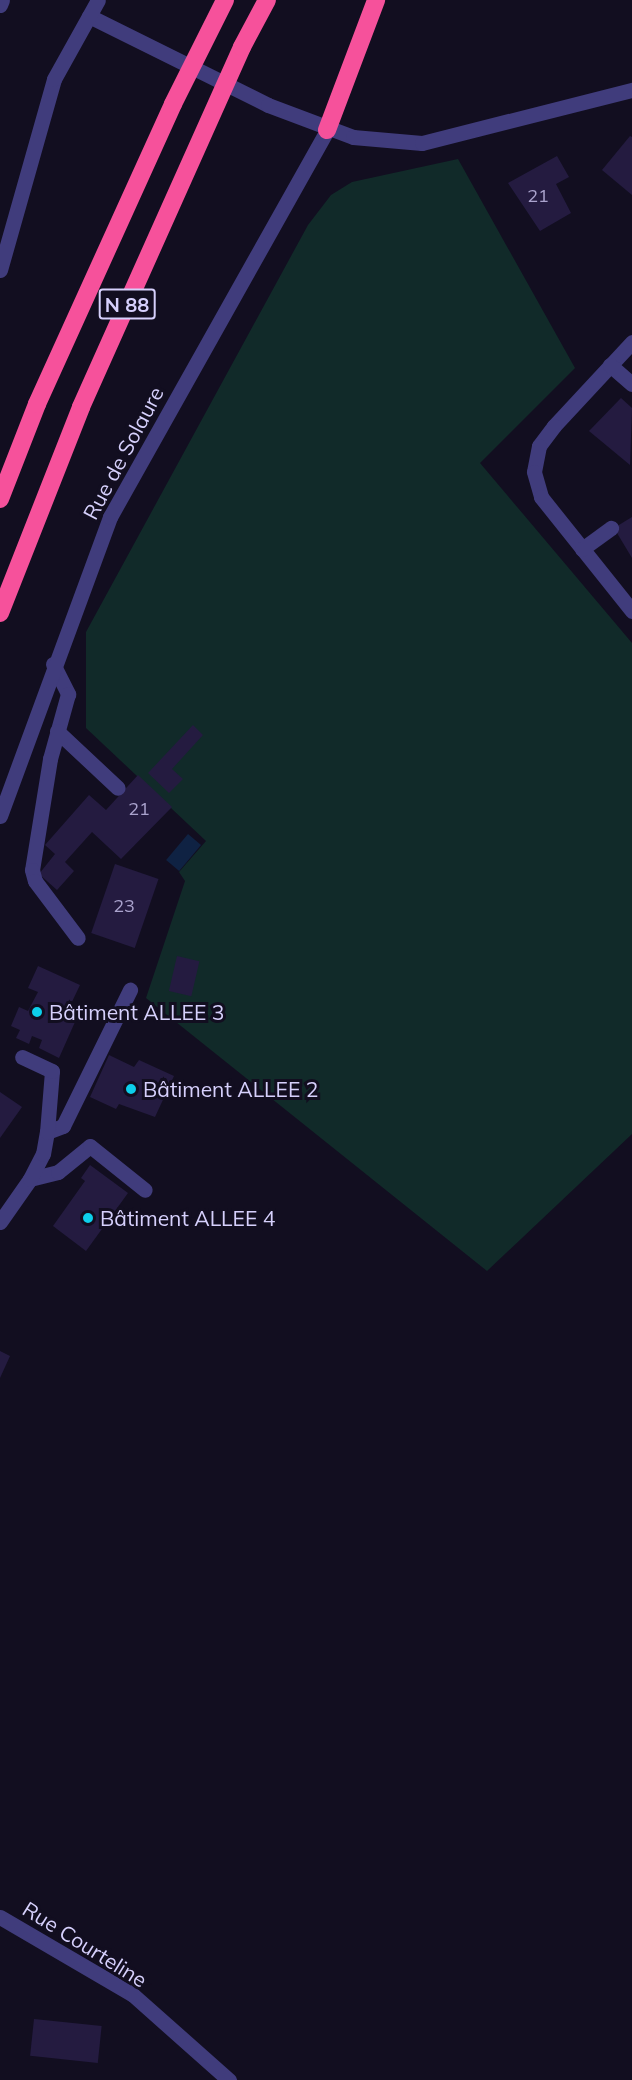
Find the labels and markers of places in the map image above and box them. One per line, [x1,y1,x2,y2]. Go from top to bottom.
place label: Bâtiment ALLEE 3 [49,999,224,1025]
marker: Bâtiment ALLEE 3 [30,1005,44,1019]
place label: Bâtiment ALLEE 2 [143,1076,318,1102]
marker: Bâtiment ALLEE 2 [124,1082,138,1096]
place label: Bâtiment ALLEE 4 [100,1205,275,1231]
marker: Bâtiment ALLEE 4 [81,1211,95,1225]

